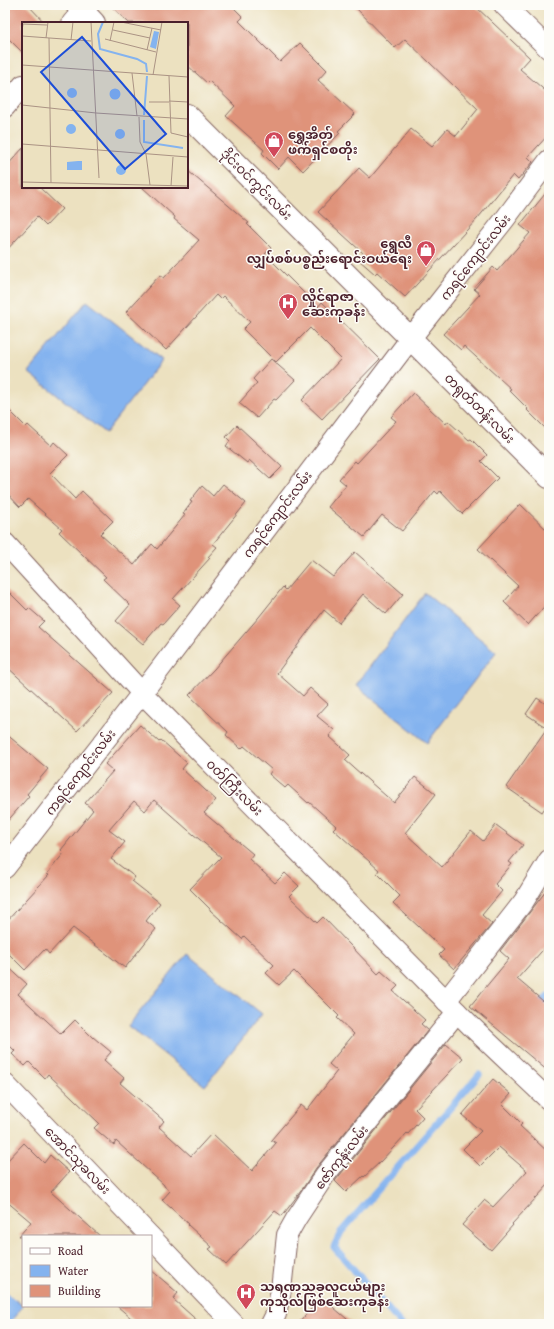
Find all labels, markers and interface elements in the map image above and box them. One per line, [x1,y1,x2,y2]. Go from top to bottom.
inset map [22,22,188,188]
place label: ရွှေအိတ် ဖက်ရှင်စတိုး [288,125,358,161]
shop icon: ရွှေအိတ် ဖက်ရှင်စတိုး [263,130,285,158]
street label: ဒိုင်းဝင်ကွင်းလမ်း [216,144,297,225]
street label: ကရင်ကျောင်းလမ်း [436,210,516,305]
place label: ရွှေလီ လျှပ်စစ်ပစ္စည်းရောင်းဝယ်ရေး [247,234,412,269]
shop icon: ရွှေလီ လျှပ်စစ်ပစ္စည်းရောင်းဝယ်ရေး [415,239,437,267]
place label: လှိုင်ရာဇာ ဆေးကုခန်း [302,287,365,323]
hospital icon: လှိုင်ရာဇာ ဆေးကုခန်း [277,292,299,320]
street label: တရုတ်တန်းလမ်း [440,369,519,448]
street label: ကရင်ကျောင်းလမ်း [238,467,317,562]
street label: ကရင်ကျောင်းလမ်း [41,725,121,820]
street label: ၀တ်ကြီးလမ်း [201,755,267,821]
street label: ဇော်ကုန်းလမ်း [310,1121,373,1194]
street label: အောင်သုခလမ်း [40,1122,115,1199]
legend [22,1235,152,1307]
text: Road [58,1242,84,1259]
text: Water [58,1262,88,1279]
place label: သရဏသုခလူငယ်များ ကုသိုလ်ဖြစ်ဆေးကုခန်း [260,1277,389,1313]
text: Building [58,1282,101,1299]
hospital icon: သရဏသုခလူငယ်များ ကုသိုလ်ဖြစ်ဆေးကုခန်း [235,1282,257,1310]

